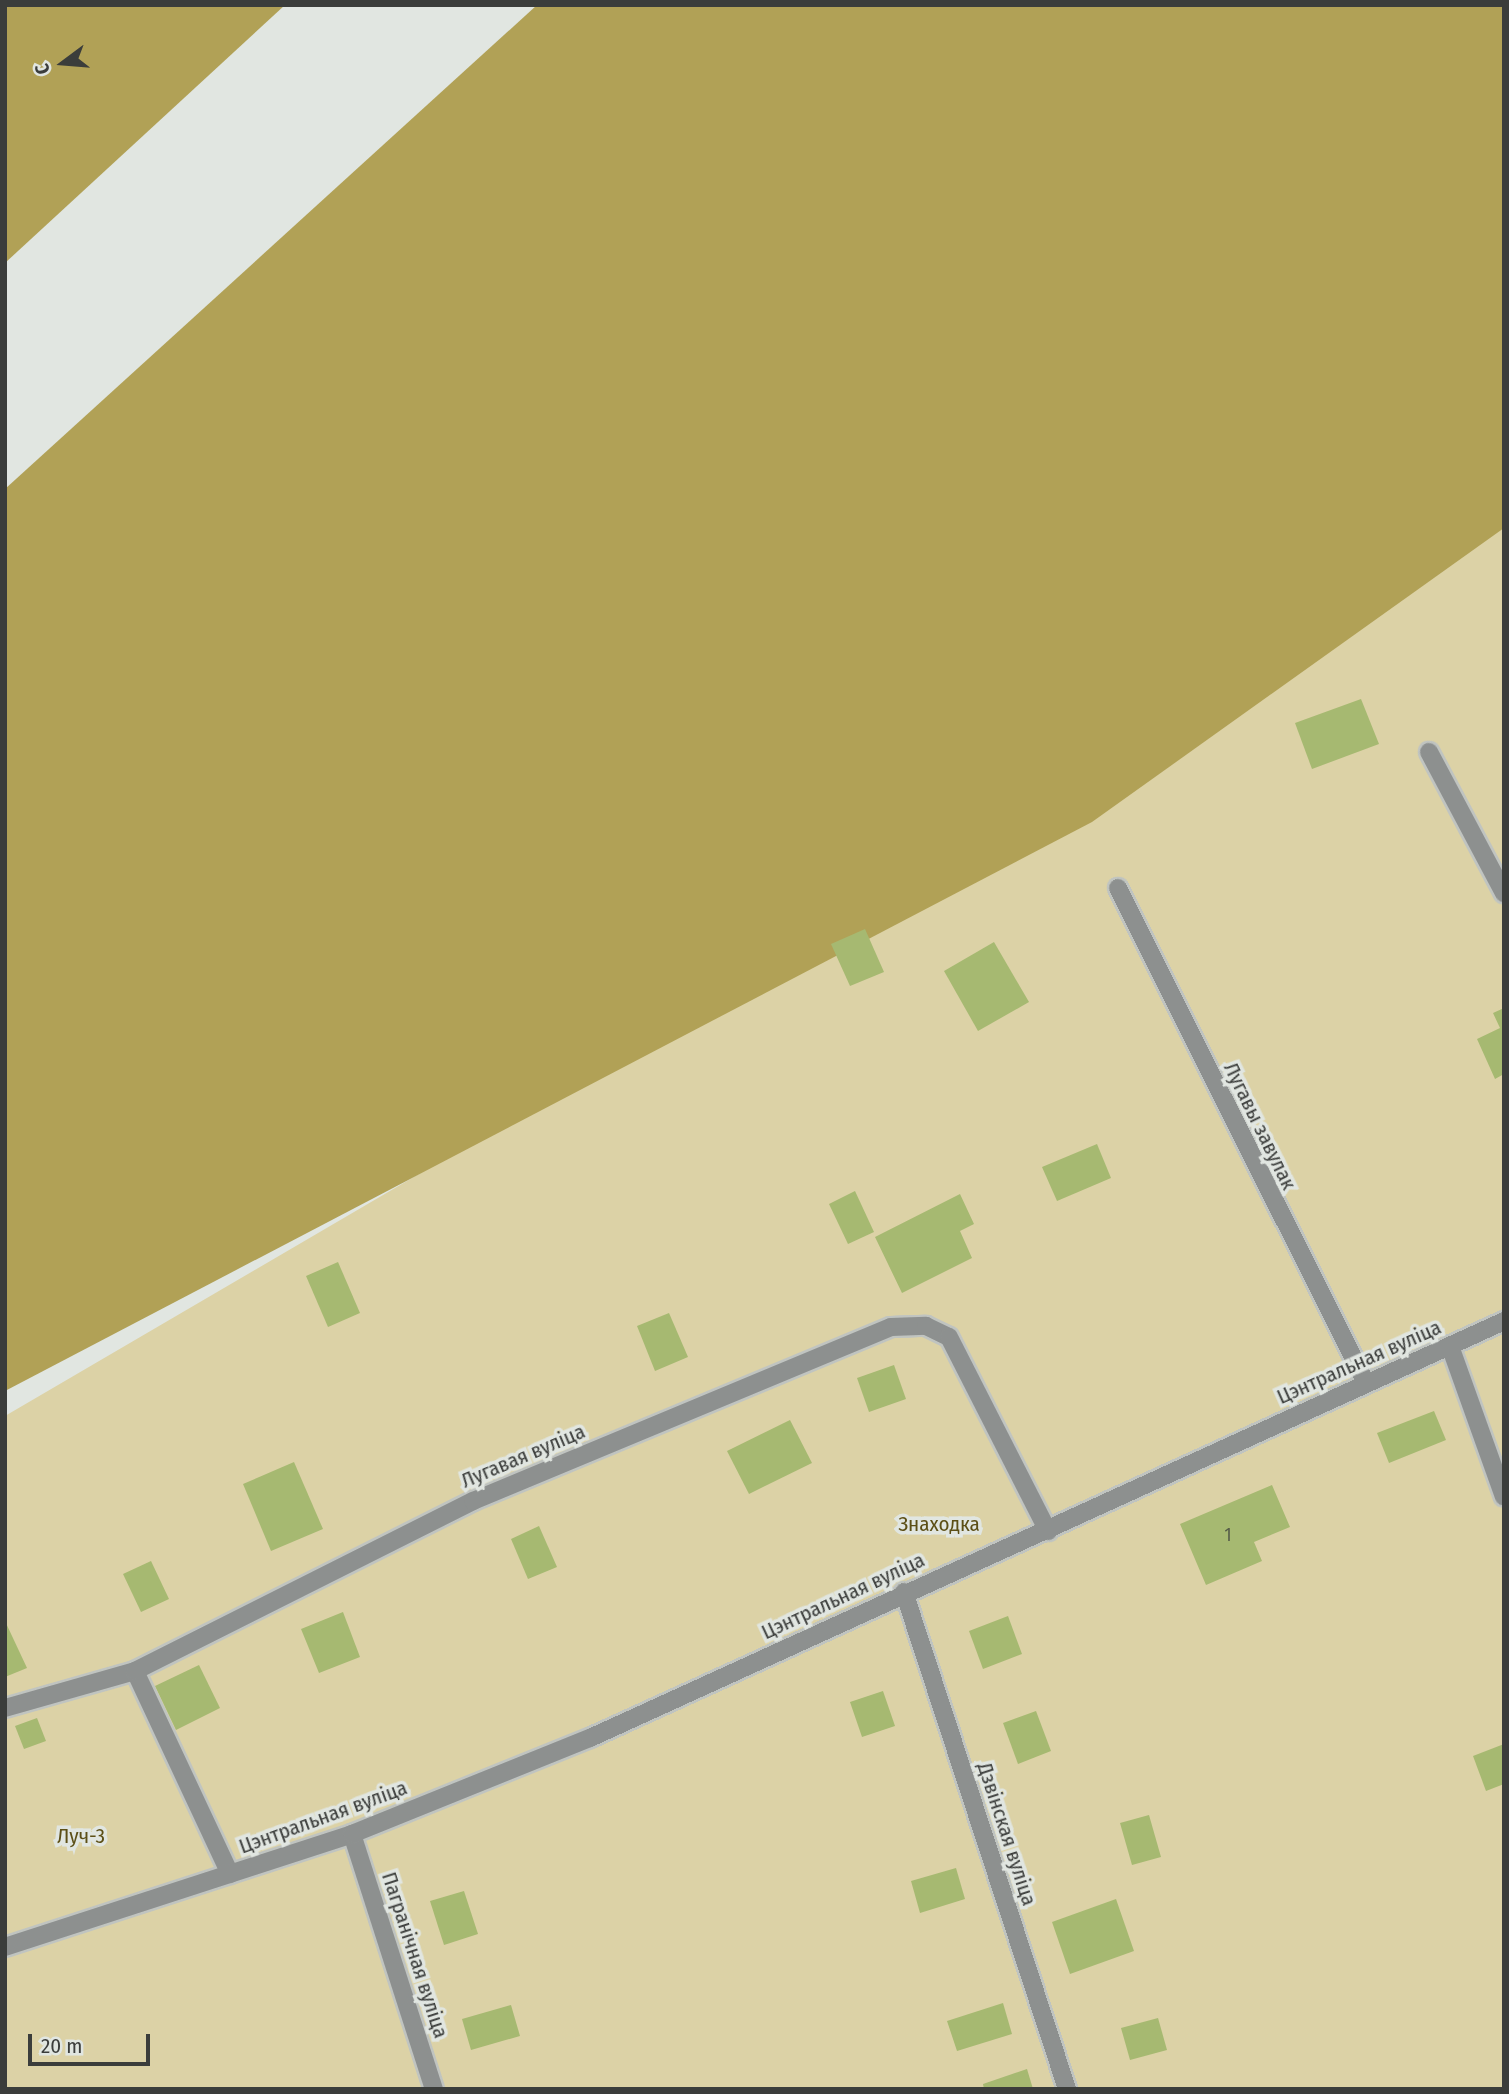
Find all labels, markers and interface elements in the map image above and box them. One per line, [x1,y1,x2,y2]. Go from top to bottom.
north arrow [28,28,98,98]
text: С [30,61,55,77]
street label: Лугавы завулак [1218,1058,1302,1194]
street label: Цэнтральная вуліца [1273,1314,1445,1410]
street label: Лугавая вуліца [457,1419,589,1493]
park label: Знаходка [898,1511,980,1537]
house number: 1 [1224,1524,1232,1546]
street label: Цэнтральная вуліца [757,1547,929,1645]
street label: Дзвінская вуліца [972,1759,1042,1909]
street label: Цэнтральная вуліца [235,1775,411,1859]
park label: Луч-3 [57,1823,105,1849]
street label: Пагранічная вуліца [376,1869,454,2041]
scale bar [32,2021,154,2064]
text: 20 m [41,2033,82,2059]

